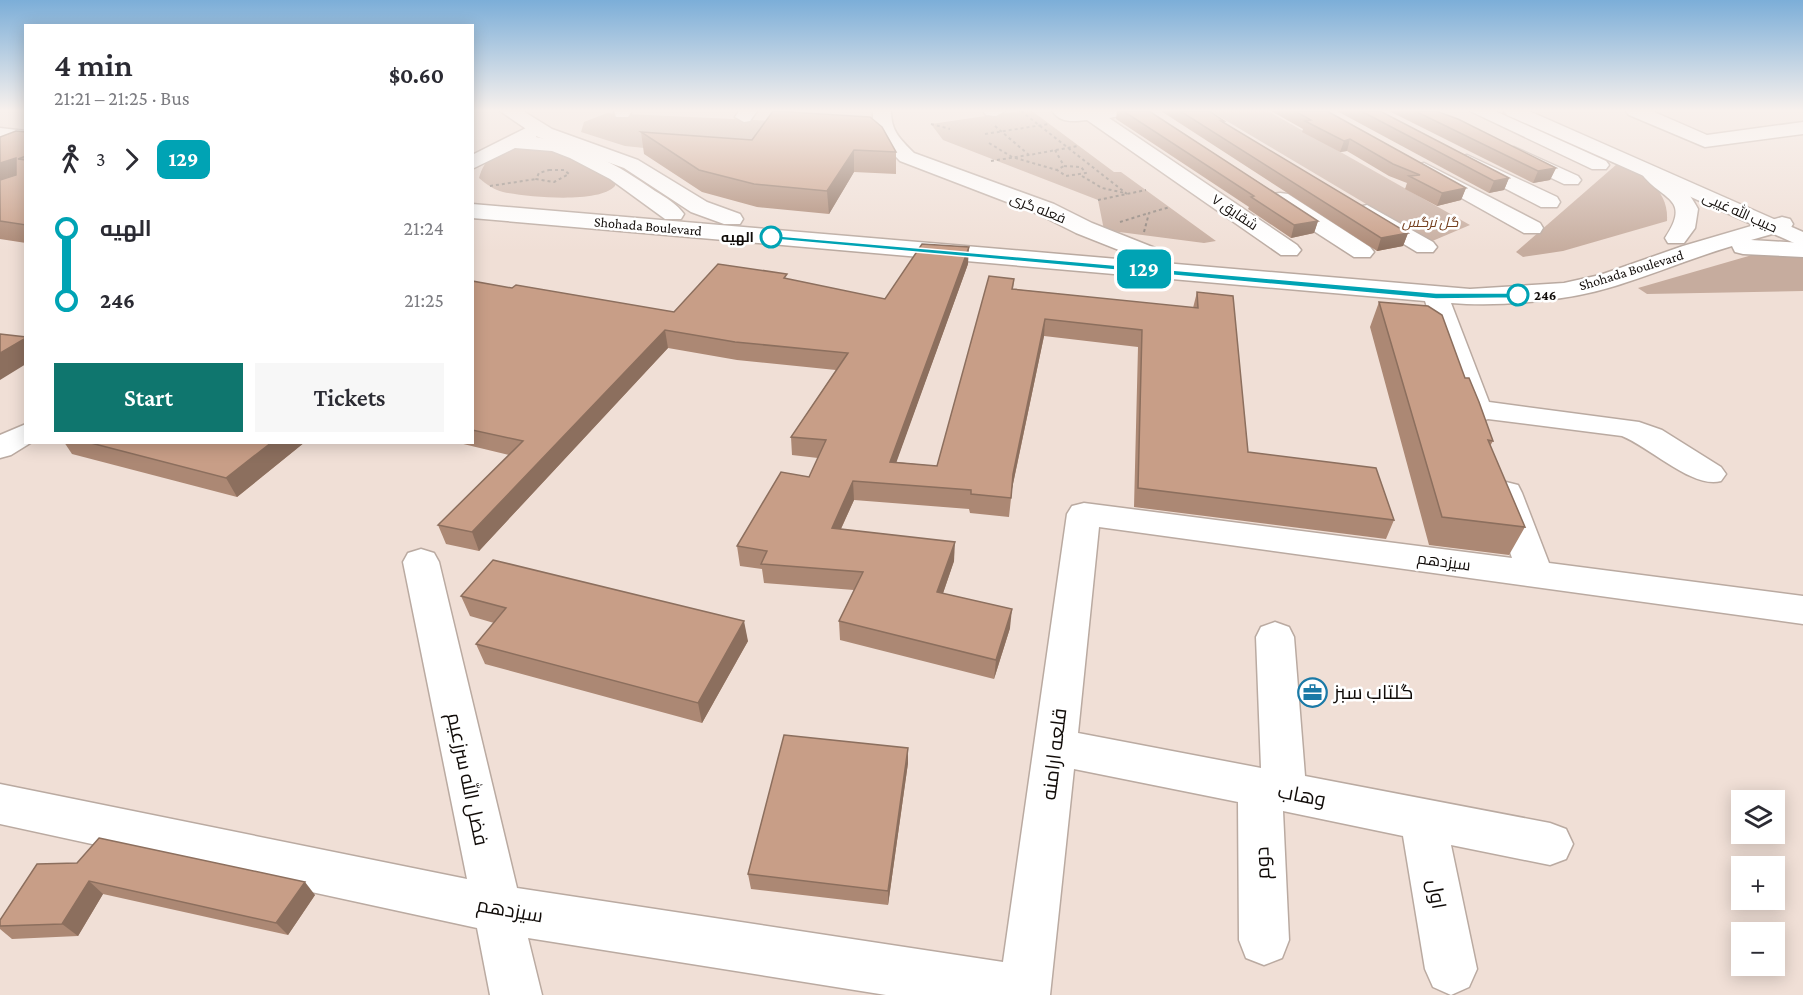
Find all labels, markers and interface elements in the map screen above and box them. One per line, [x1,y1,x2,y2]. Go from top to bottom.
text: 4 min [54,46,133,83]
text: $0.60 [389,63,444,88]
text: 21:21 – 21:25 · Bus [54,87,190,109]
icon: walk [54,143,87,176]
icon: forward [115,143,148,176]
text: 129 [169,147,198,171]
text: 3 [96,148,106,170]
street label: حبیب الله غیبی [1700,187,1780,236]
street label: فعله گری [1008,190,1068,226]
street label: شقایق ۷ [1208,191,1261,234]
street label: Shohada Boulevard [593,213,703,239]
park label: گل نرگس [1402,214,1459,231]
text: الهیه [100,216,152,241]
text: 21:24 [404,217,444,239]
marker: الهیه [760,226,782,248]
place label: الهیه [721,229,754,246]
street label: Shohada Boulevard [1577,246,1686,293]
line badge: 129 [1110,250,1178,288]
text: 129 [1129,257,1159,281]
marker: 246 [1507,284,1529,306]
place label: 246 [1534,287,1556,303]
text: 246 [100,288,135,313]
text: 21:25 [404,289,444,311]
button: Start [54,363,243,432]
button: Tickets [255,363,444,432]
street label: سیزدهم [1416,549,1472,577]
office icon: گلتاب سبز [1297,676,1329,708]
place label: گلتاب سبز [1333,681,1413,704]
street label: قلعه ارامنه [1037,707,1072,801]
street label: فضل الله سرزعیم [440,710,495,848]
street label: وهاب [1276,780,1328,811]
map controls [1731,790,1785,976]
button: layers [1731,790,1785,844]
street label: دوم [1250,846,1277,880]
button: + [1731,856,1785,910]
street label: اول [1422,878,1450,911]
street label: سیزدهم [474,893,545,930]
button: − [1731,922,1785,976]

